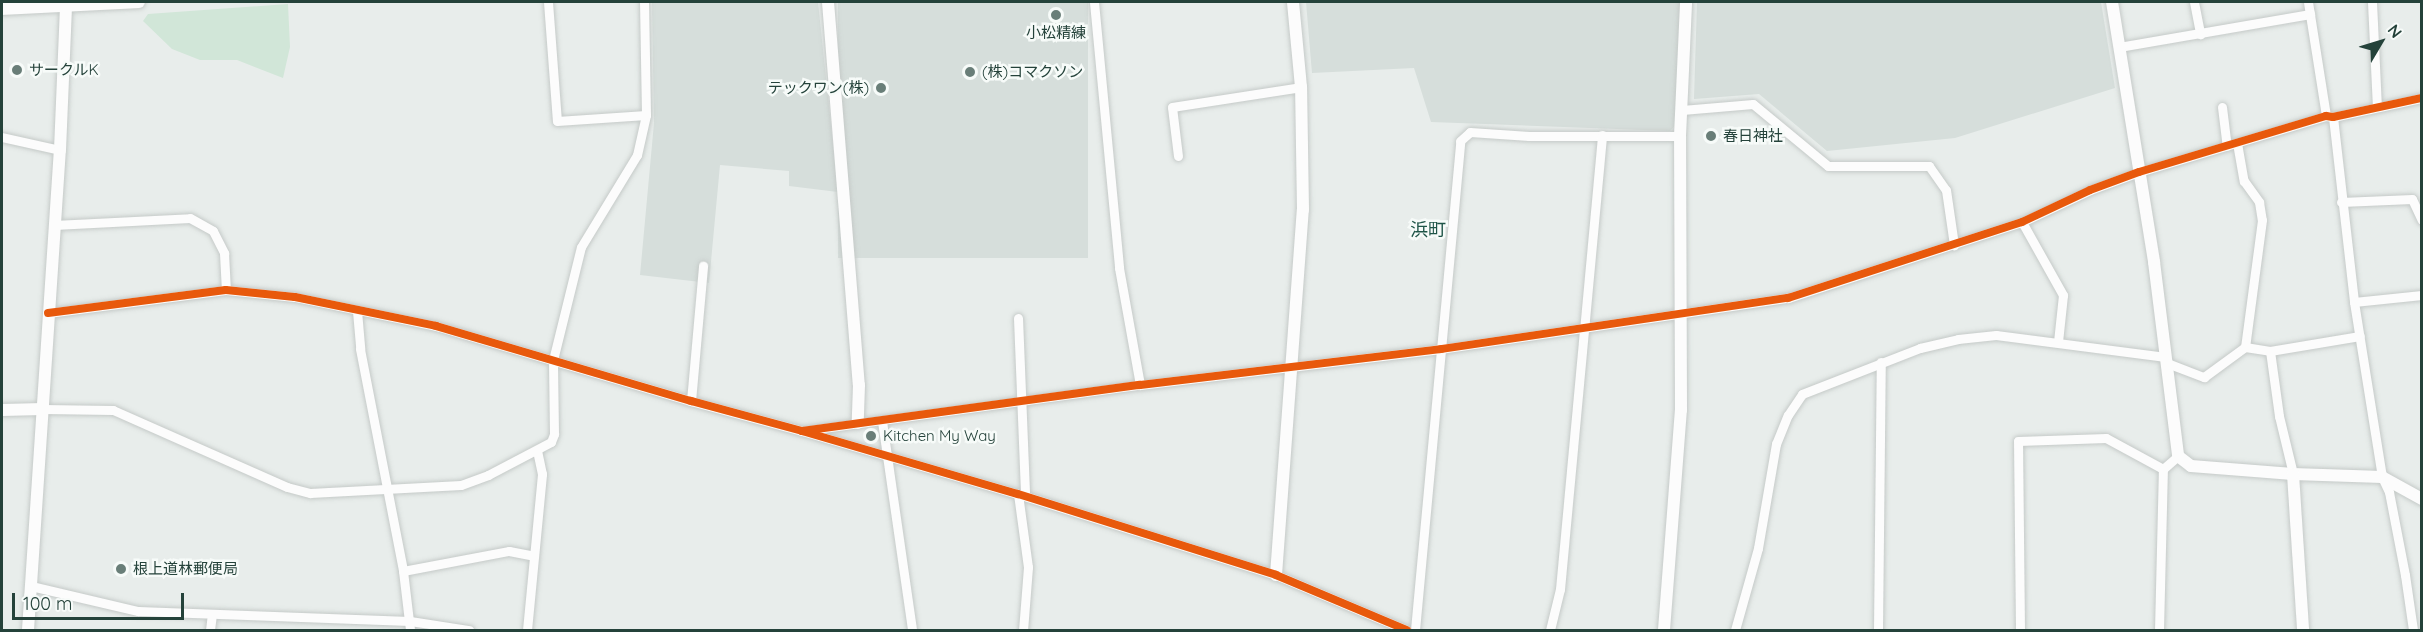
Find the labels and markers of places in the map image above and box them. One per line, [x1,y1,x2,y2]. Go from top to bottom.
marker: 小松精練 [1049,8,1063,22]
place label: 小松精練 [1026,24,1086,42]
place label: サークルK [29,61,99,79]
marker: サークルK [10,63,24,77]
place label: (株)コマクソン [982,63,1083,81]
marker: (株)コマクソン [963,65,977,79]
place label: テックワン(株) [768,79,869,97]
marker: テックワン(株) [874,81,888,95]
place label: 春日神社 [1723,127,1783,145]
marker: 春日神社 [1704,129,1718,143]
place label: Kitchen My Way [883,427,996,445]
marker: Kitchen My Way [864,429,878,443]
place label: 根上道林郵便局 [133,560,238,578]
marker: 根上道林郵便局 [114,562,128,576]

